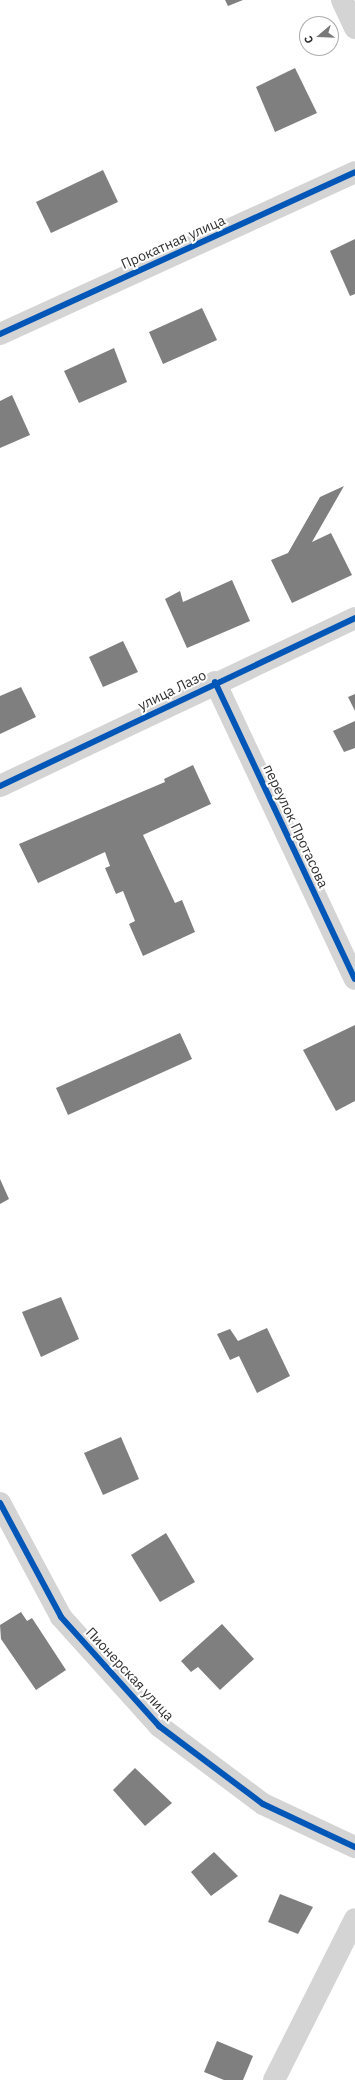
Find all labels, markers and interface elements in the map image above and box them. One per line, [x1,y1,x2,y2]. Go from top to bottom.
north arrow [299,16,339,56]
text: С [301,34,316,45]
street label: Прокатная улица [118,211,228,273]
street label: улица Лазо [135,666,209,714]
street label: переулок Протасова [260,762,332,890]
street label: Пионерская улица [82,1624,178,1724]

